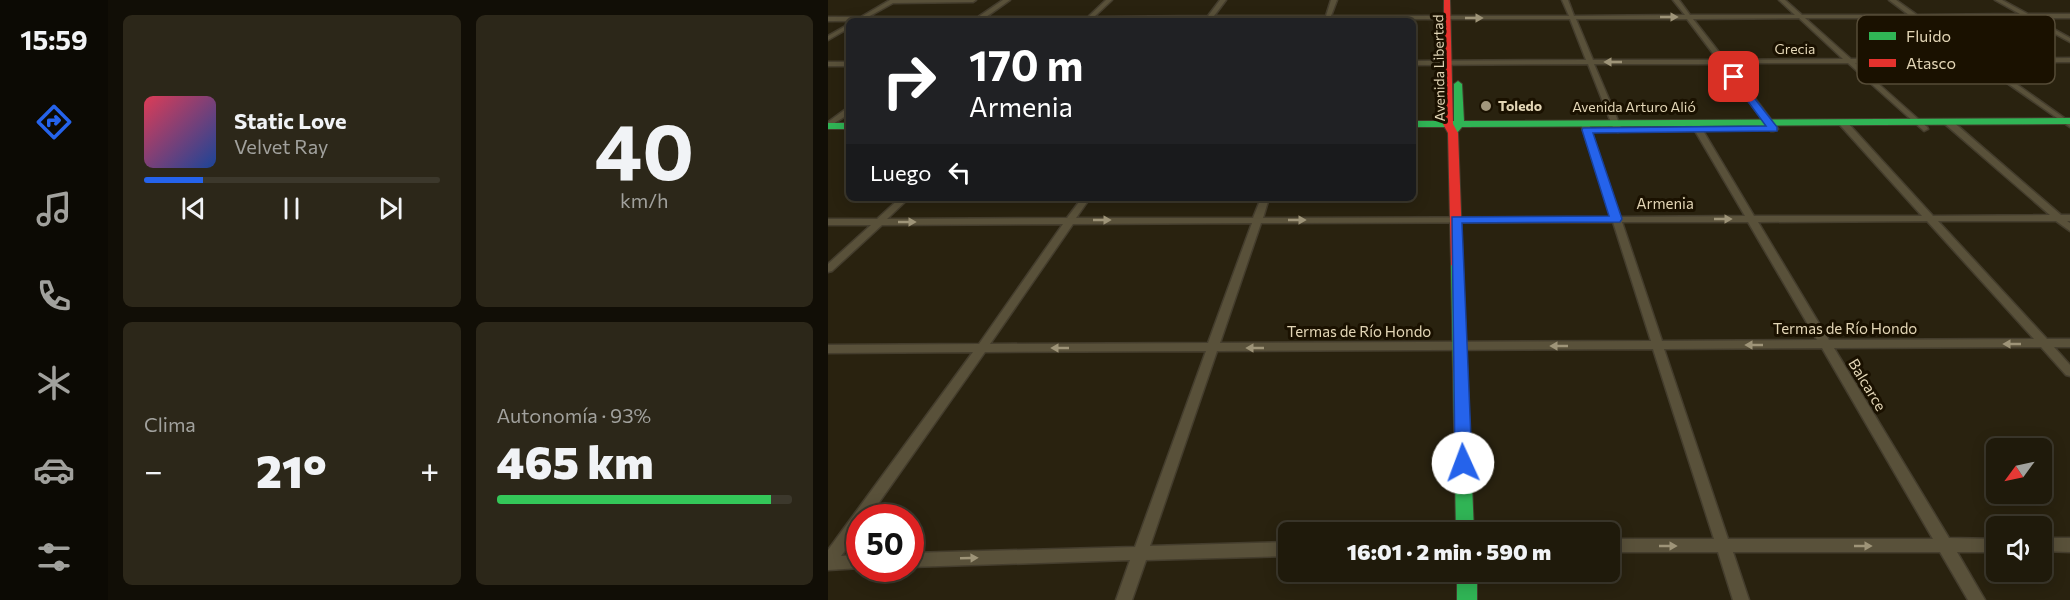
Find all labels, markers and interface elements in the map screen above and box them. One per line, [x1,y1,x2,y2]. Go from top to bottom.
one-way arrow [1660,12,1679,22]
one-way arrow [1465,13,1484,23]
street label: Avenida Libertad [1429,14,1448,122]
legend [1857,15,2055,84]
text: 15:59 [20,23,88,56]
text: Fluido [1906,26,1951,45]
text: 170 m [969,38,1083,90]
street label: Grecia [1775,40,1815,57]
icon: right [870,42,948,120]
pin [1708,51,1759,102]
text: Atasco [1906,53,1956,72]
one-way arrow [1603,57,1622,67]
icon: arrive [1717,60,1750,93]
text: Armenia [969,90,1073,123]
place label: Toledo [1498,97,1542,114]
street label: Avenida Arturo Alió [1572,98,1696,115]
marker: Toledo [1479,99,1493,113]
icon: directions [33,101,75,143]
text: 40 [594,101,694,196]
text: Static Love [234,107,347,134]
text: Velvet Ray [234,134,328,158]
icon: left [943,156,976,189]
text: Luego [870,159,931,186]
icon: music [33,188,75,230]
text: km/h [620,188,669,212]
icon: previous [177,192,210,225]
icon: pause [275,192,308,225]
icon: next [374,192,407,225]
street label: Armenia [1636,194,1694,212]
one-way arrow [1714,214,1733,224]
one-way arrow [1093,215,1112,225]
one-way arrow [1288,215,1307,225]
one-way arrow [898,217,917,227]
icon: phone [33,275,75,317]
street label: Termas de Río Hondo [1773,319,1917,337]
street label: Termas de Río Hondo [1287,322,1431,340]
one-way arrow [2002,339,2021,349]
one-way arrow [1744,340,1763,350]
one-way arrow [1549,341,1568,351]
one-way arrow [1050,343,1069,353]
one-way arrow [1245,343,1264,353]
street label: Balcarce [1845,355,1890,414]
icon: climate [33,362,75,404]
text: Autonomía · 93% [497,403,651,427]
text: Clima [144,412,196,436]
position arrow [1431,431,1495,495]
text: 465 km [497,433,653,488]
north arrow [1986,438,2052,504]
map controls [1986,438,2052,582]
text: 21° [256,442,327,497]
icon: car [33,449,75,491]
text: − [144,449,163,490]
text: + [420,449,440,490]
speed limit sign: 50 [846,504,924,582]
button: sound [1986,516,2052,582]
icon: filters [33,536,75,578]
text: 16:01 · 2 min · 590 m [1347,538,1551,565]
one-way arrow [1658,541,1677,551]
one-way arrow [1853,541,1872,551]
one-way arrow [959,553,978,562]

